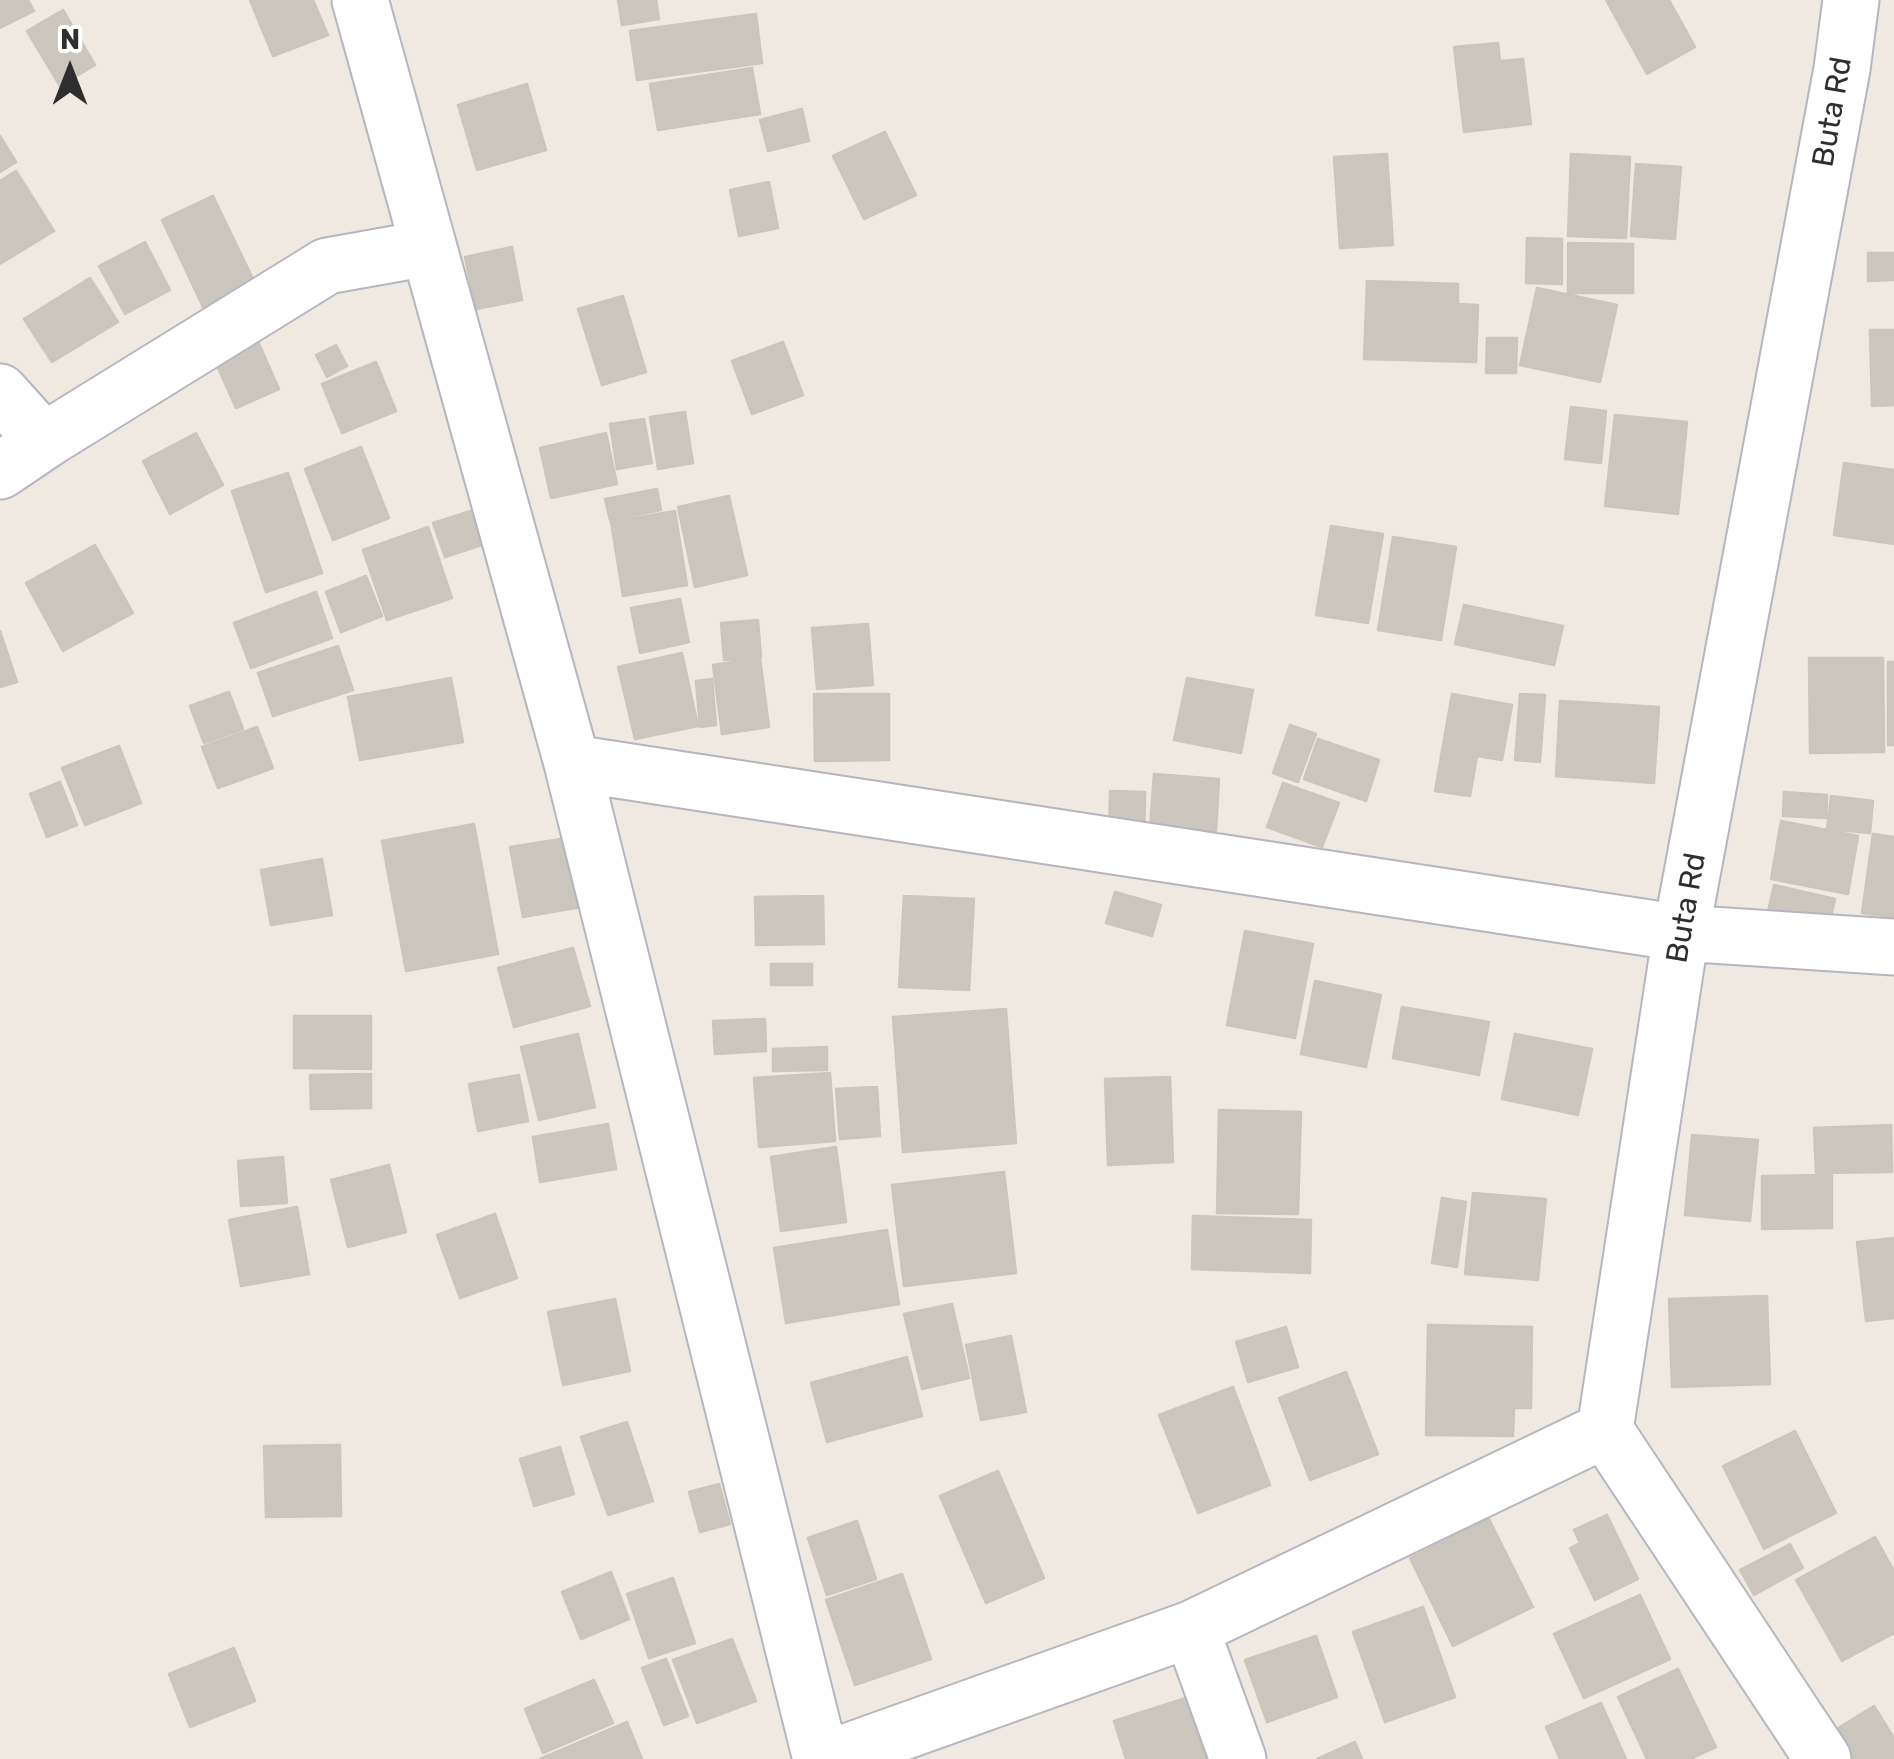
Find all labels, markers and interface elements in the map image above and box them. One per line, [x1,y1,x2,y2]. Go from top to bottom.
north arrow [20,20,120,120]
text: N [60,23,80,56]
street label: Buta Rd [1806,54,1860,170]
street label: Buta Rd [1660,850,1714,966]

